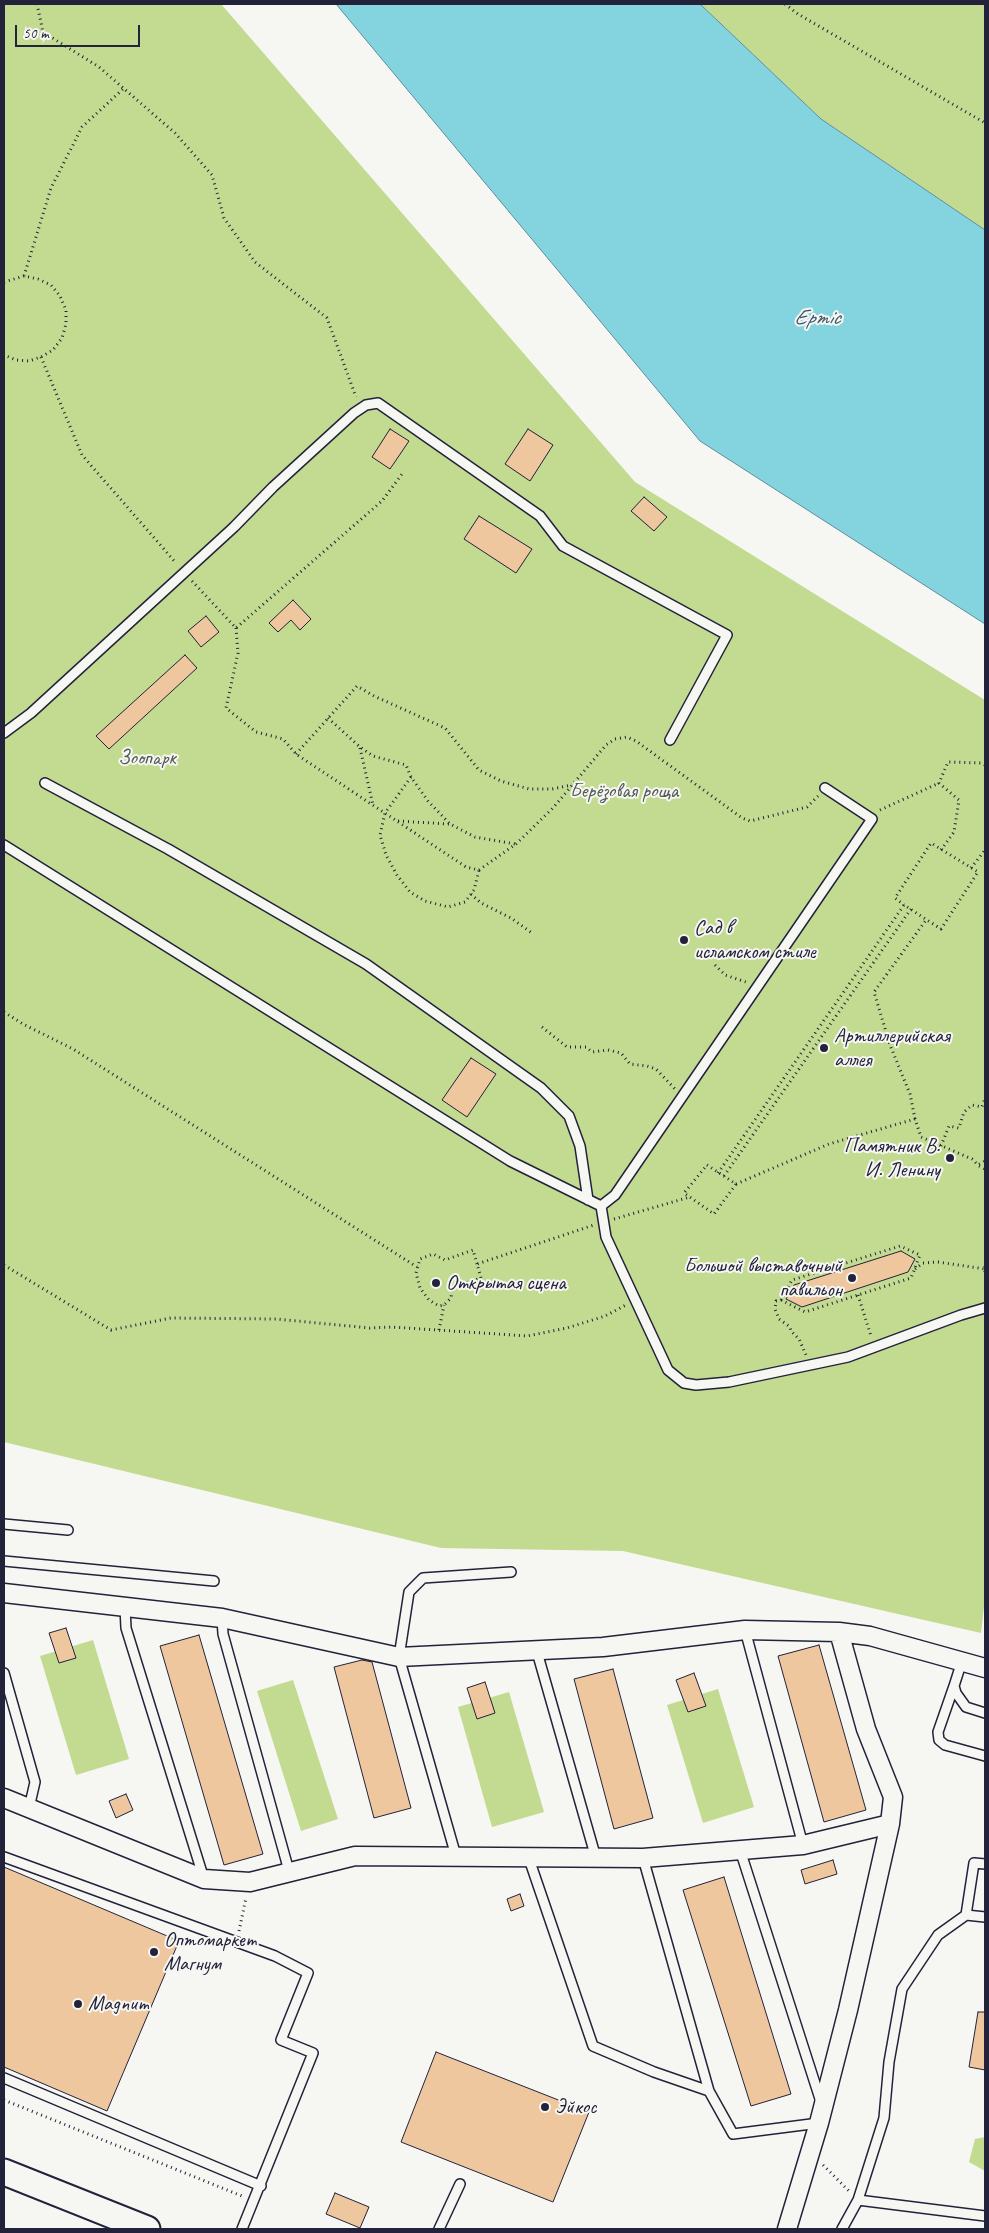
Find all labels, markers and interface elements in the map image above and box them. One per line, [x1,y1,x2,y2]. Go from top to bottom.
scale bar [18,15,142,47]
text: 50 m [23,24,49,43]
water label: Ертіс [794,305,840,331]
park label: Зоопарк [118,745,176,771]
park label: Берёзовая роща [570,778,678,804]
place label: Сад в исламском стиле [694,915,816,965]
marker: Сад в исламском стиле [678,934,690,946]
place label: Артиллерийская аллея [834,1023,950,1073]
marker: Артиллерийская аллея [818,1042,830,1054]
place label: Памятник В. И. Ленину [844,1133,940,1183]
marker: Памятник В. И. Ленину [944,1152,956,1164]
place label: Большой выставочный павильон [684,1253,842,1303]
place label: Открытая сцена [446,1270,566,1296]
marker: Большой выставочный павильон [846,1272,858,1284]
marker: Открытая сцена [430,1277,442,1289]
place label: Оптомаркет Магнум [164,1927,256,1977]
marker: Оптомаркет Магнум [148,1946,160,1958]
place label: Magnum [88,1991,149,2017]
marker: Magnum [72,1998,84,2010]
place label: Эйкос [555,2094,596,2120]
marker: Эйкос [539,2101,551,2113]

